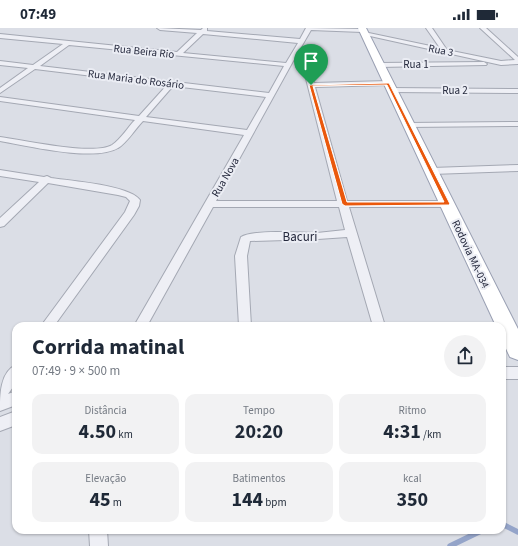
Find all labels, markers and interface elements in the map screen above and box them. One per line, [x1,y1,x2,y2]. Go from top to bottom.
text: 07:49 [20,4,56,25]
street label: Rua Beira Rio [113,41,175,62]
street label: Rua 3 [427,41,455,60]
pin [294,44,328,85]
icon: arrive [300,50,322,72]
street label: Rua 1 [403,57,429,72]
street label: Rua Maria do Rosário [87,66,185,93]
street label: Rua 2 [442,83,468,98]
street label: Rua Nova [208,155,243,200]
street label: Rodovia MA-034 [448,218,493,291]
street label: Bacuri [283,228,317,246]
text: Corrida matinal [32,331,184,363]
button: share [444,335,486,377]
text: 07:49 · 9 × 500 m [32,362,120,380]
text: Distância [85,403,127,418]
text: Tempo [243,403,275,418]
text: Ritmo [398,403,426,418]
text: 4.50 [78,418,116,446]
text: 20:20 [235,418,283,446]
text: 4:31 [383,418,421,446]
text: km [116,427,133,442]
text: /km [421,427,441,442]
text: Elevação [85,471,126,486]
text: Batimentos [232,471,285,486]
text: kcal [403,471,422,486]
text: 45 [89,486,111,514]
text: 144 [231,486,263,514]
text: 350 [396,486,428,514]
text: m [111,495,122,510]
text: bpm [263,495,287,510]

